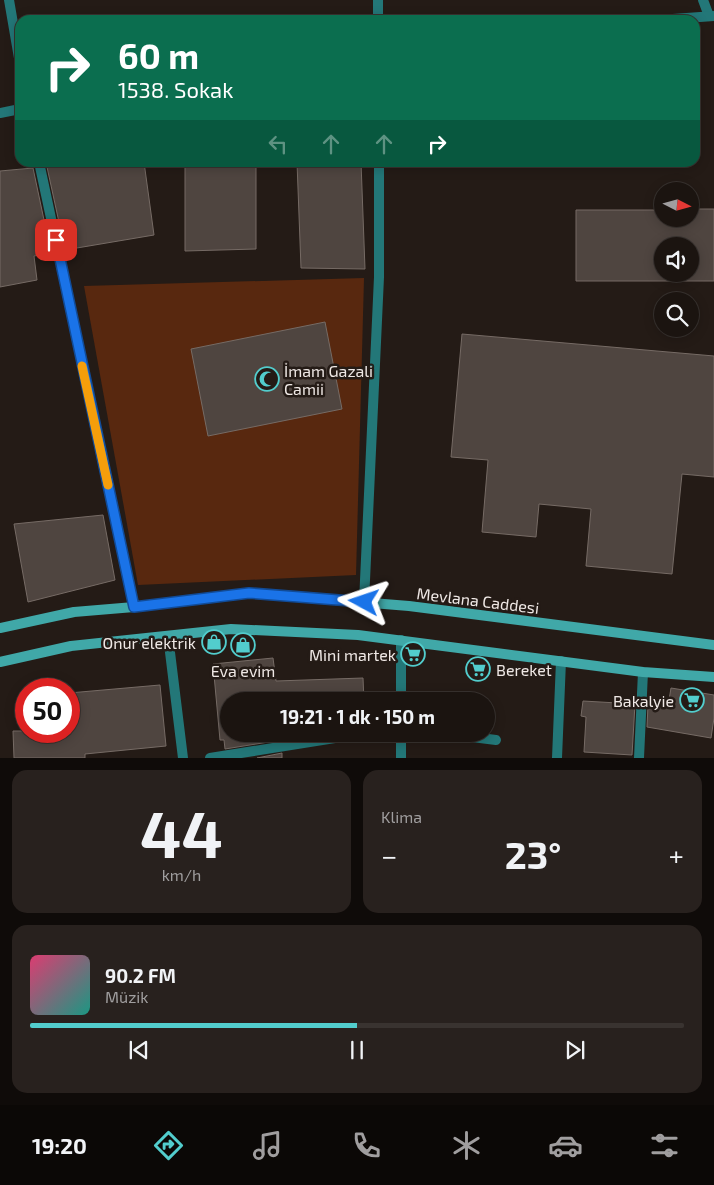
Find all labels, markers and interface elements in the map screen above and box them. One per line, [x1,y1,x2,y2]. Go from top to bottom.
text: 60 m [118,34,199,76]
icon: right [35,35,100,100]
text: 1538. Sokak [118,76,233,102]
icon: left [264,130,292,158]
icon: ahead [317,130,345,158]
icon: ahead [370,130,398,158]
icon: right [423,130,451,158]
north arrow [654,182,699,228]
map controls [654,182,699,337]
pin [35,219,77,261]
icon: arrive [42,226,70,254]
button: sound [654,237,699,282]
button: search [654,292,699,337]
place label: İmam Gazali Camii [284,361,373,398]
mosque icon: İmam Gazali Camii [254,366,280,392]
position arrow [337,575,389,627]
street label: Mevlana Caddesi [416,583,540,617]
shop icon: Onur elektrik [201,629,227,655]
shop icon: Eva evim [230,632,256,658]
place label: Onur elektrik [103,633,196,652]
supermarket icon: Mini martek [400,641,426,667]
place label: Mini martek [309,645,396,664]
supermarket icon: Bereket [465,656,491,682]
place label: Bereket [496,660,552,679]
place label: Eva evim [211,661,275,680]
speed limit sign: 50 [15,678,80,743]
supermarket icon: Bakalyie [679,687,705,713]
place label: Bakalyie [613,691,674,710]
text: 19:21 · 1 dk · 150 m [280,705,435,728]
text: 44 [140,793,223,871]
text: Klima [381,807,422,826]
text: 23° [505,831,561,877]
text: − [381,838,397,872]
text: + [669,838,684,872]
text: km/h [162,865,201,884]
text: 90.2 FM [105,964,176,987]
text: Müzik [105,987,148,1006]
icon: previous [125,1036,153,1064]
icon: pause [343,1036,371,1064]
icon: next [561,1036,589,1064]
icon: directions [151,1128,186,1163]
icon: music [250,1128,285,1163]
icon: phone [349,1128,384,1163]
icon: climate [449,1128,484,1163]
icon: car [548,1128,583,1163]
icon: filters [647,1128,682,1163]
text: 19:20 [32,1132,87,1158]

